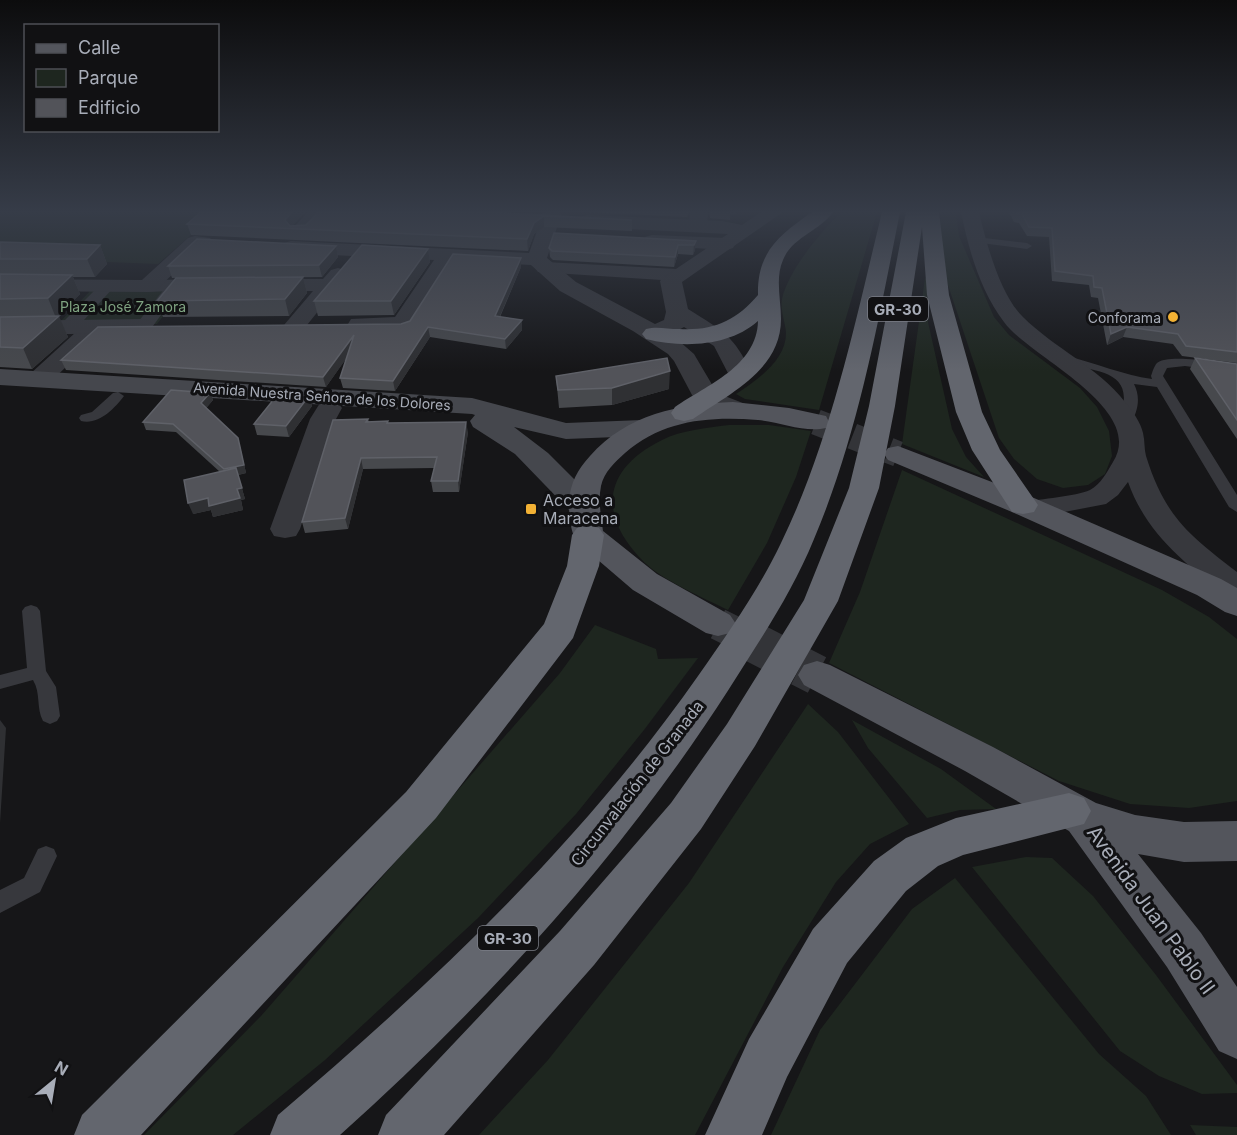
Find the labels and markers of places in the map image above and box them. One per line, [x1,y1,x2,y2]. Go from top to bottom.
place label: Conforama [1088,309,1161,326]
marker: Conforama [1166,310,1180,324]
place label: Acceso a Maracena [543,490,618,528]
marker: Acceso a Maracena [524,502,538,516]

